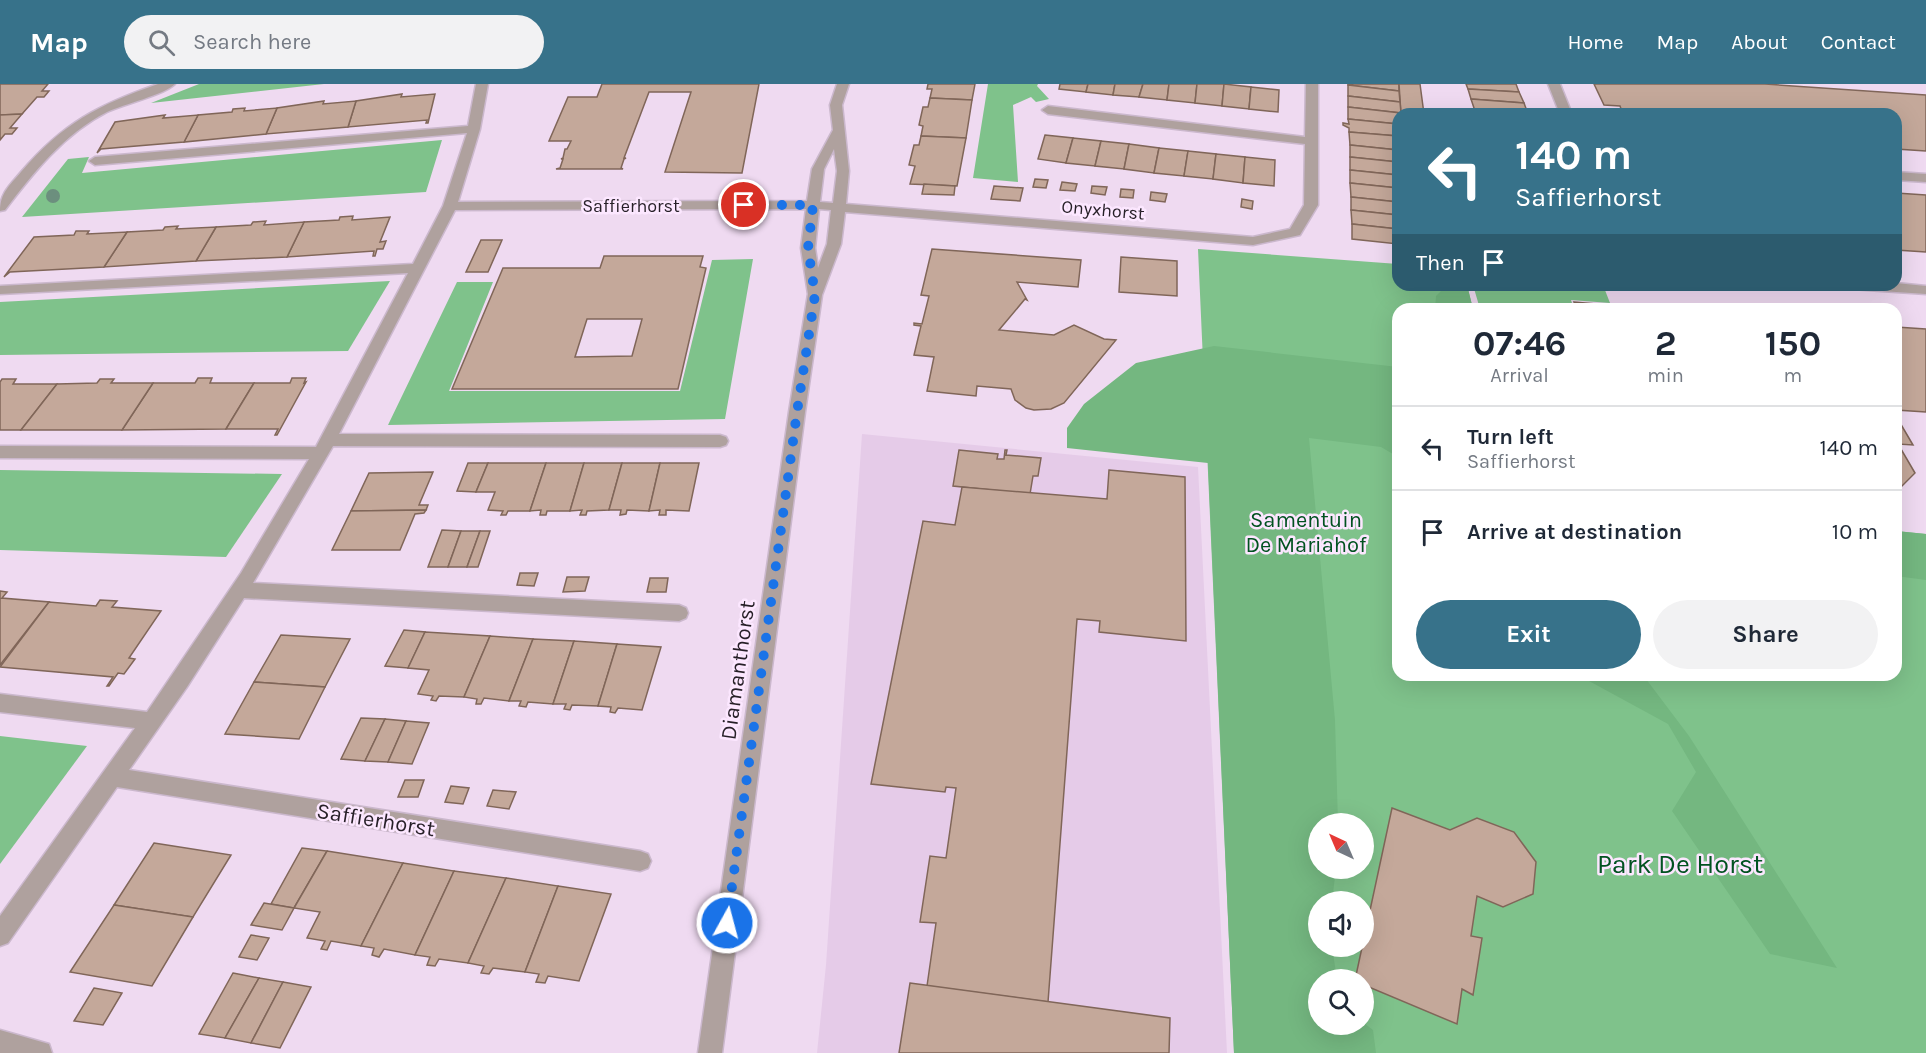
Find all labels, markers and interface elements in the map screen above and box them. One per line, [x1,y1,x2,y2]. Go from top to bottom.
search box [124,15,544,69]
text: Map [30,26,88,59]
icon: search [145,26,178,59]
text: Search here [193,29,311,55]
text: Home [1568,30,1624,54]
text: Map [1657,30,1698,54]
text: About [1731,30,1788,54]
text: Contact [1821,30,1896,54]
text: 140 m [1515,130,1632,180]
icon: left [1416,132,1494,210]
pin [718,179,769,230]
text: Saffierhorst [1515,181,1662,213]
icon: arrive [727,188,760,221]
street label: Saffierhorst [582,195,680,217]
street label: Onyxhorst [1060,195,1146,225]
icon: arrive [1477,246,1510,279]
text: Then [1416,250,1465,276]
text: 07:46 [1473,322,1566,364]
text: 2 [1655,322,1676,364]
text: 150 [1765,322,1821,364]
text: Arrival [1490,364,1549,387]
text: min [1647,364,1684,387]
text: m [1784,364,1802,387]
text: Turn left [1467,424,1554,450]
icon: left [1416,432,1449,465]
text: 140 m [1820,435,1878,461]
text: Saffierhorst [1467,450,1576,473]
park label: Samentuin De Mariahof [1245,507,1367,558]
icon: arrive [1416,516,1449,549]
text: Arrive at destination [1467,519,1682,545]
text: 10 m [1832,519,1878,545]
street label: Diamanthorst [715,599,761,742]
button: Exit [1416,600,1641,669]
button: Share [1653,600,1878,669]
street label: Saffierhorst [315,798,437,842]
north arrow [1308,813,1374,879]
map controls [1308,813,1374,1035]
park label: Park De Horst [1597,848,1763,880]
position arrow [695,891,759,955]
button: sound [1308,891,1374,957]
button: search [1308,969,1374,1035]

